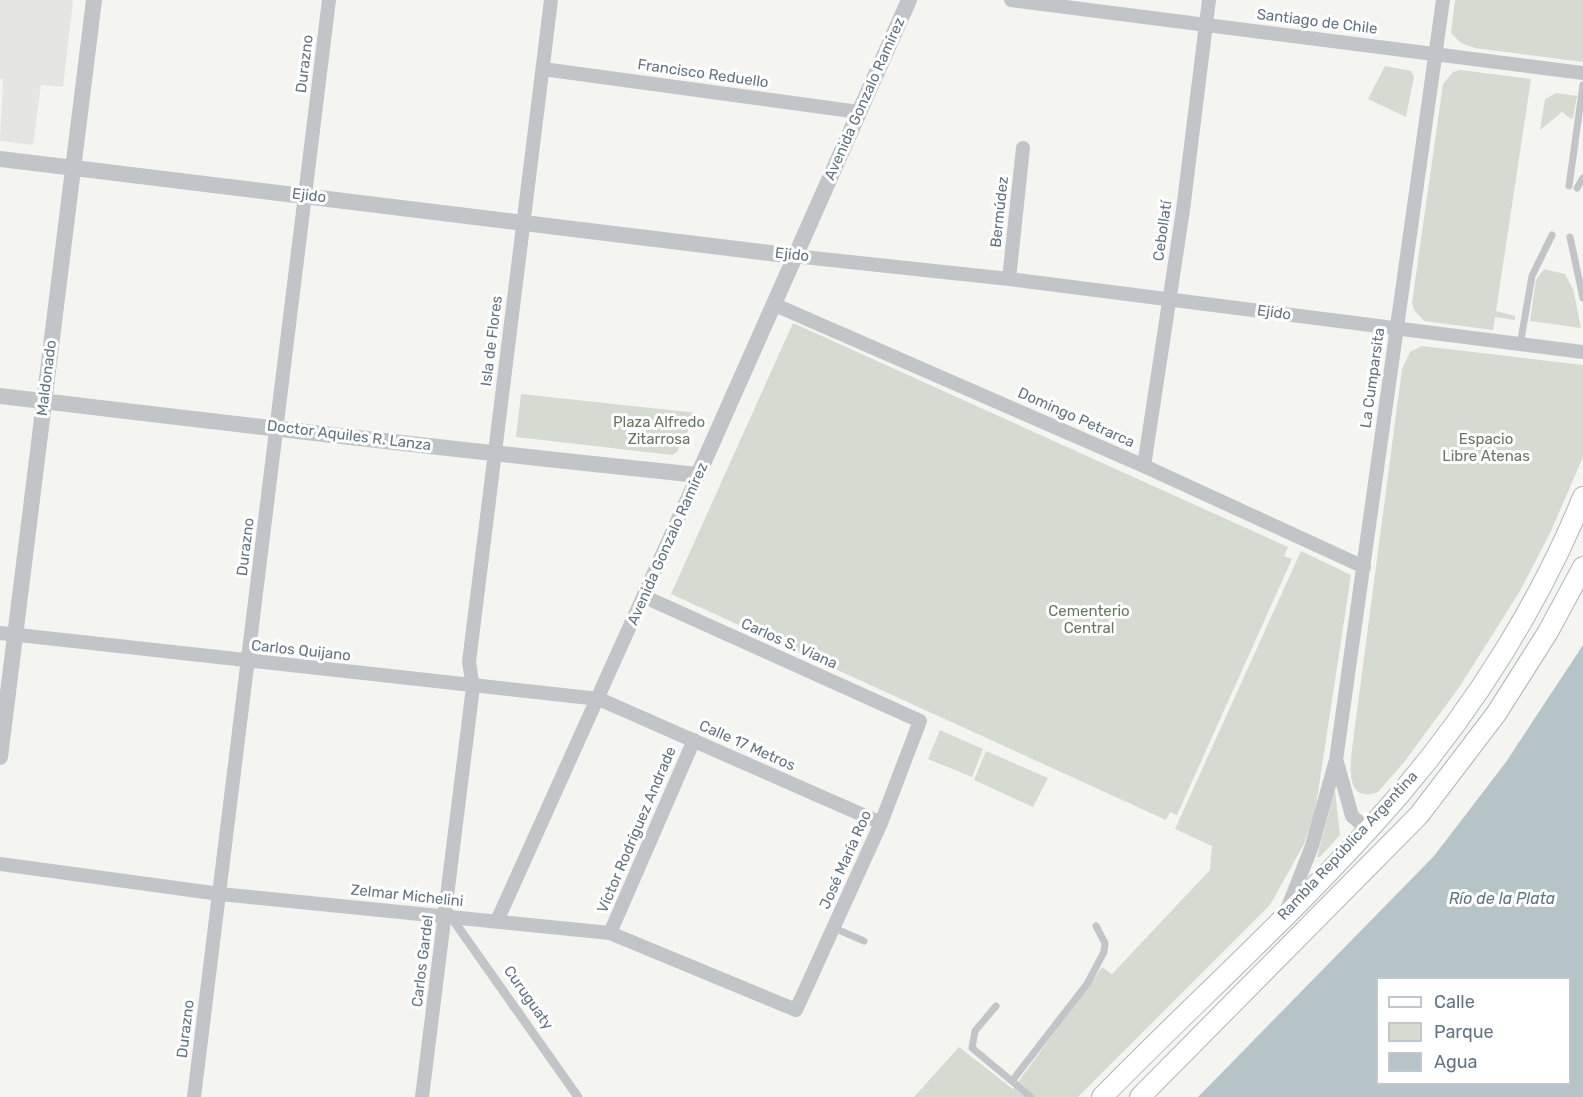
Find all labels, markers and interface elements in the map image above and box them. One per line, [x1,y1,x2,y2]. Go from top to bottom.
street label: Santiago de Chile [1256,6,1378,38]
street label: Avenida Gonzalo Ramírez [821,15,909,183]
street label: Durazno [292,34,318,94]
street label: Francisco Reduello [636,56,770,92]
street label: Bermúdez [987,176,1013,248]
street label: Ejido [291,185,327,207]
street label: Cebollatí [1150,200,1176,262]
street label: Ejido [774,244,810,266]
street label: Isla de Flores [478,295,506,387]
street label: Ejido [1256,302,1292,324]
street label: La Cumparsita [1357,327,1389,429]
street label: Maldonado [33,339,61,417]
street label: Domingo Petrarca [1015,384,1137,452]
park label: Plaza Alfredo Zitarrosa [613,414,705,449]
street label: Doctor Aquiles R. Lanza [266,417,432,455]
park label: Espacio Libre Atenas [1442,431,1530,466]
street label: Avenida Gonzalo Ramírez [624,460,712,628]
street label: Durazno [233,517,259,577]
park label: Cementerio Central [1048,603,1130,638]
street label: Carlos S. Viana [738,615,840,673]
street label: Carlos Quijano [250,637,352,665]
street label: Calle 17 Metros [696,717,798,775]
street label: Víctor Rodríguez Andrade [594,744,680,916]
street label: Rambla República Argentina [1274,768,1422,924]
street label: José María Roo [816,808,876,912]
street label: Zelmar Michelini [350,881,464,911]
water label: Río de la Plata [1449,889,1555,909]
street label: Carlos Gardel [408,914,438,1008]
street label: Curuguaty [499,962,557,1034]
legend [1376,977,1571,1085]
text: Calle [1434,991,1475,1013]
street label: Durazno [173,999,199,1059]
text: Parque [1434,1021,1494,1043]
text: Agua [1434,1051,1477,1073]

